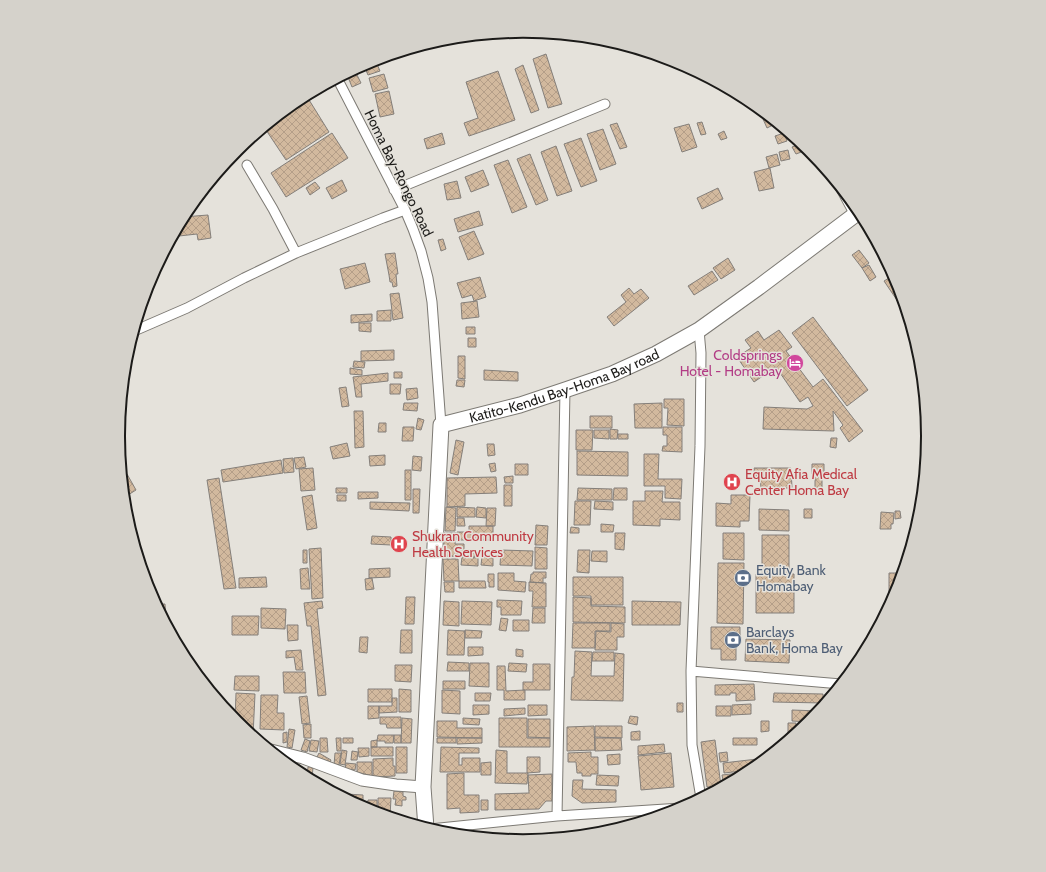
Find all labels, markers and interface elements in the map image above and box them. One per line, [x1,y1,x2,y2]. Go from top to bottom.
street label: Homa Bay-Rongo Road [360,106,438,240]
street label: Katito-Kendu Bay-Homa Bay road [467,345,662,427]
place label: Coldsprings Hotel - Homabay [680,346,782,380]
hotel icon: Coldsprings Hotel - Homabay [785,353,805,373]
place label: Equity Afia Medical Center Homa Bay [745,465,858,499]
hospital icon: Equity Afia Medical Center Homa Bay [722,472,742,492]
place label: Shukran Community Health Services [412,527,534,561]
hospital icon: Shukran Community Health Services [389,534,409,554]
place label: Equity Bank Homabay [756,561,826,595]
bank icon: Equity Bank Homabay [733,568,753,588]
place label: Barclays Bank, Homa Bay [746,623,843,657]
bank icon: Barclays Bank, Homa Bay [723,630,743,650]

